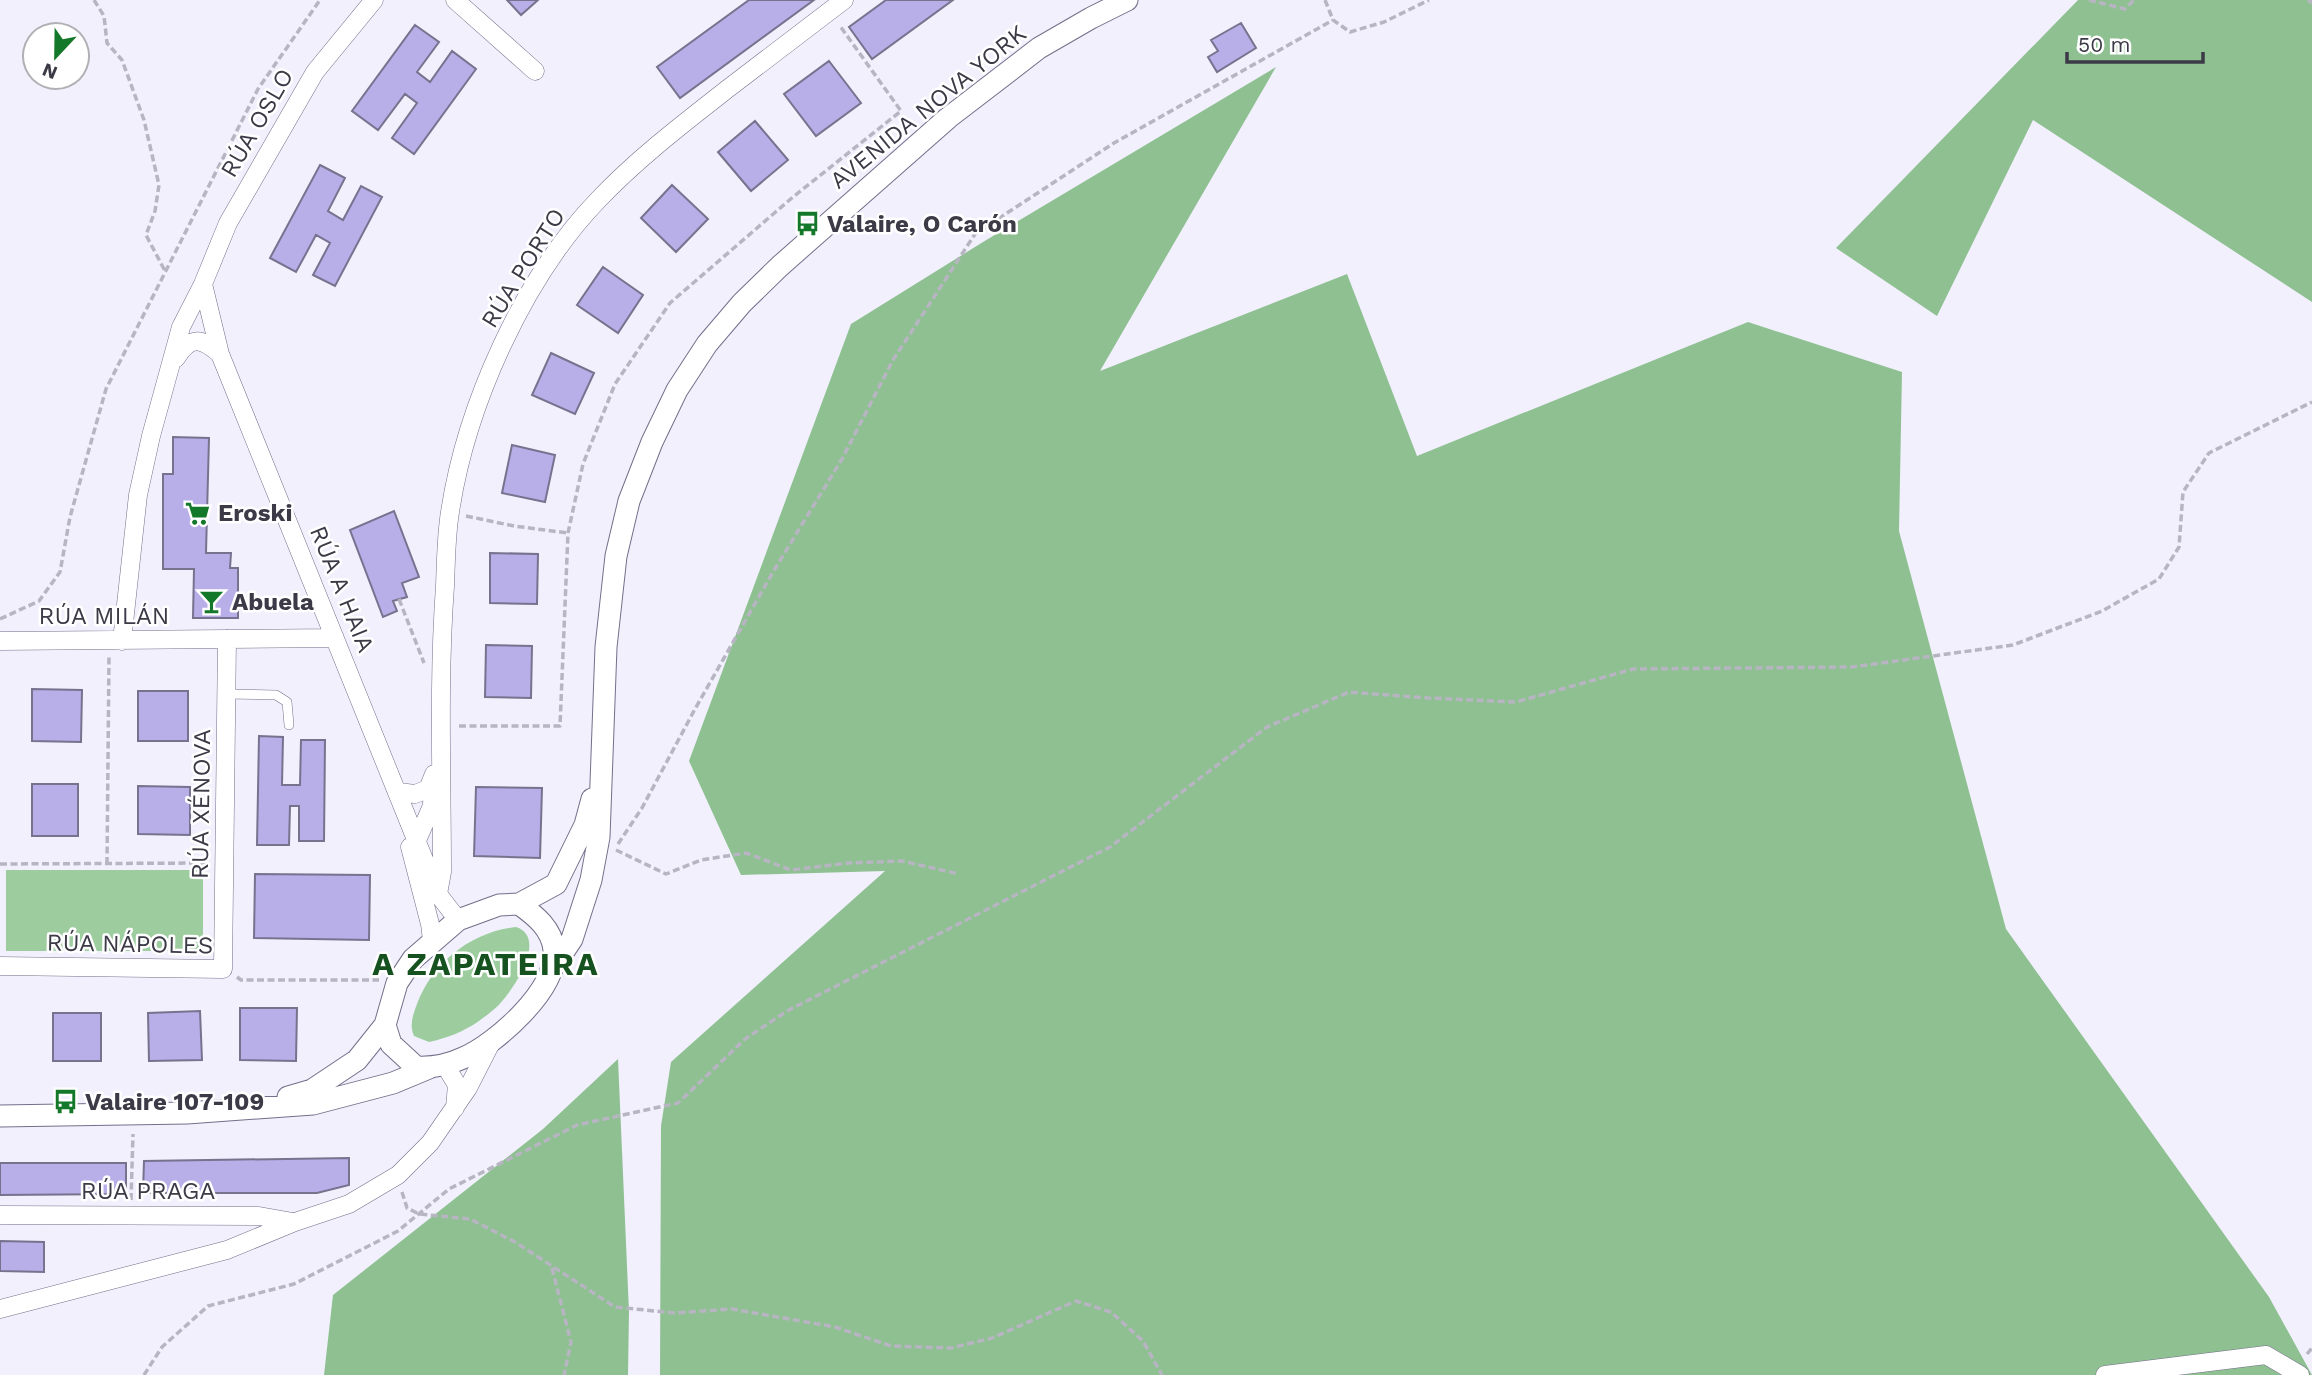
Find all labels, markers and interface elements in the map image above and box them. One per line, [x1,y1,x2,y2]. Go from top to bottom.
street label: AVENIDA NOVA YORK [824,19,1032,195]
north arrow [21,21,91,91]
scale bar [2067,21,2204,65]
text: 50 m [2078,32,2130,57]
text: N [39,58,61,85]
street label: RÚA OSLO [215,64,299,182]
street label: RÚA PORTO [475,203,571,333]
bus stop icon: Valaire, O Carón [793,210,821,238]
place label: Valaire, O Carón [827,210,1017,238]
supermarket icon: Eroski [184,499,212,527]
place label: Eroski [218,499,292,527]
street label: RÚA A HAIA [304,522,380,656]
bar icon: Abuela [198,588,226,616]
place label: Abuela [232,588,314,616]
street label: RÚA MILÁN [39,602,169,630]
street label: RÚA XÉNOVA [186,729,216,879]
street label: RÚA NÁPOLES [46,929,214,959]
district label: A ZAPATEIRA [372,945,600,983]
bus stop icon: Valaire 107-109 [51,1088,79,1116]
place label: Valaire 107-109 [85,1088,264,1116]
street label: RÚA PRAGA [81,1177,215,1205]

